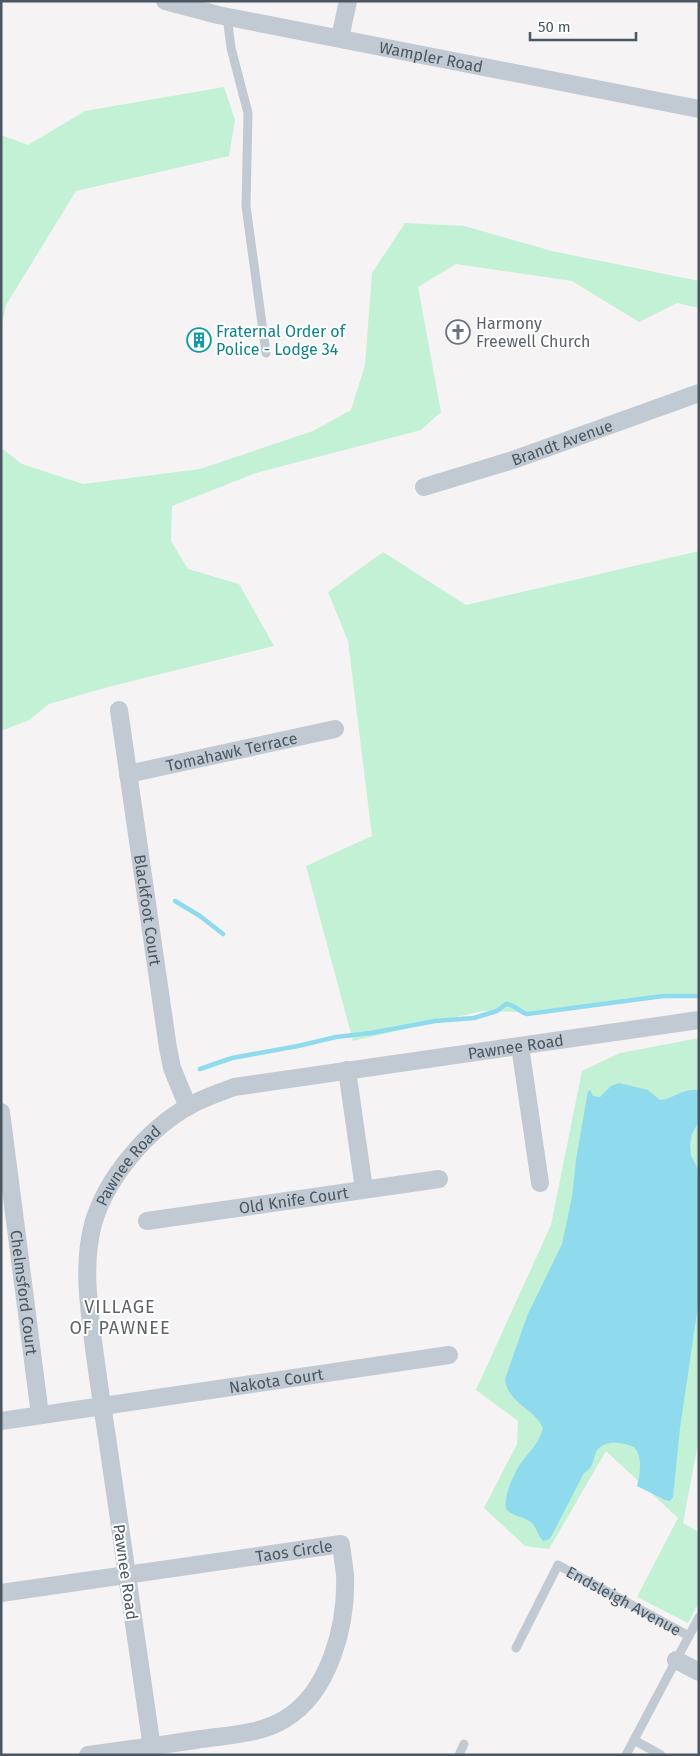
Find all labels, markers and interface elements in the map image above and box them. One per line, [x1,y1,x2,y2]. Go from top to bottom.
scale bar [530,10,636,42]
text: 50 m [538,18,571,36]
street label: Wampler Road [377,38,485,77]
place label: Harmony Freewell Church [476,314,590,351]
church icon: Harmony Freewell Church [445,319,471,345]
place label: Fraternal Order of Police - Lodge 34 [216,322,347,359]
building icon: Fraternal Order of Police - Lodge 34 [186,327,212,353]
street label: Brandt Avenue [509,416,615,470]
street label: Tomahawk Terrace [164,728,299,775]
street label: Blackfoot Court [130,853,165,967]
street label: Pawnee Road [467,1031,565,1063]
street label: Pawnee Road [92,1121,165,1209]
street label: Old Knife Court [238,1183,350,1218]
street label: Chelmsford Court [6,1229,41,1357]
district label: VILLAGE OF PAWNEE [69,1296,171,1339]
street label: Nakota Court [228,1365,325,1397]
street label: Pawnee Road [109,1523,142,1621]
street label: Taos Circle [254,1536,334,1566]
street label: Endsleigh Avenue [563,1562,684,1640]

